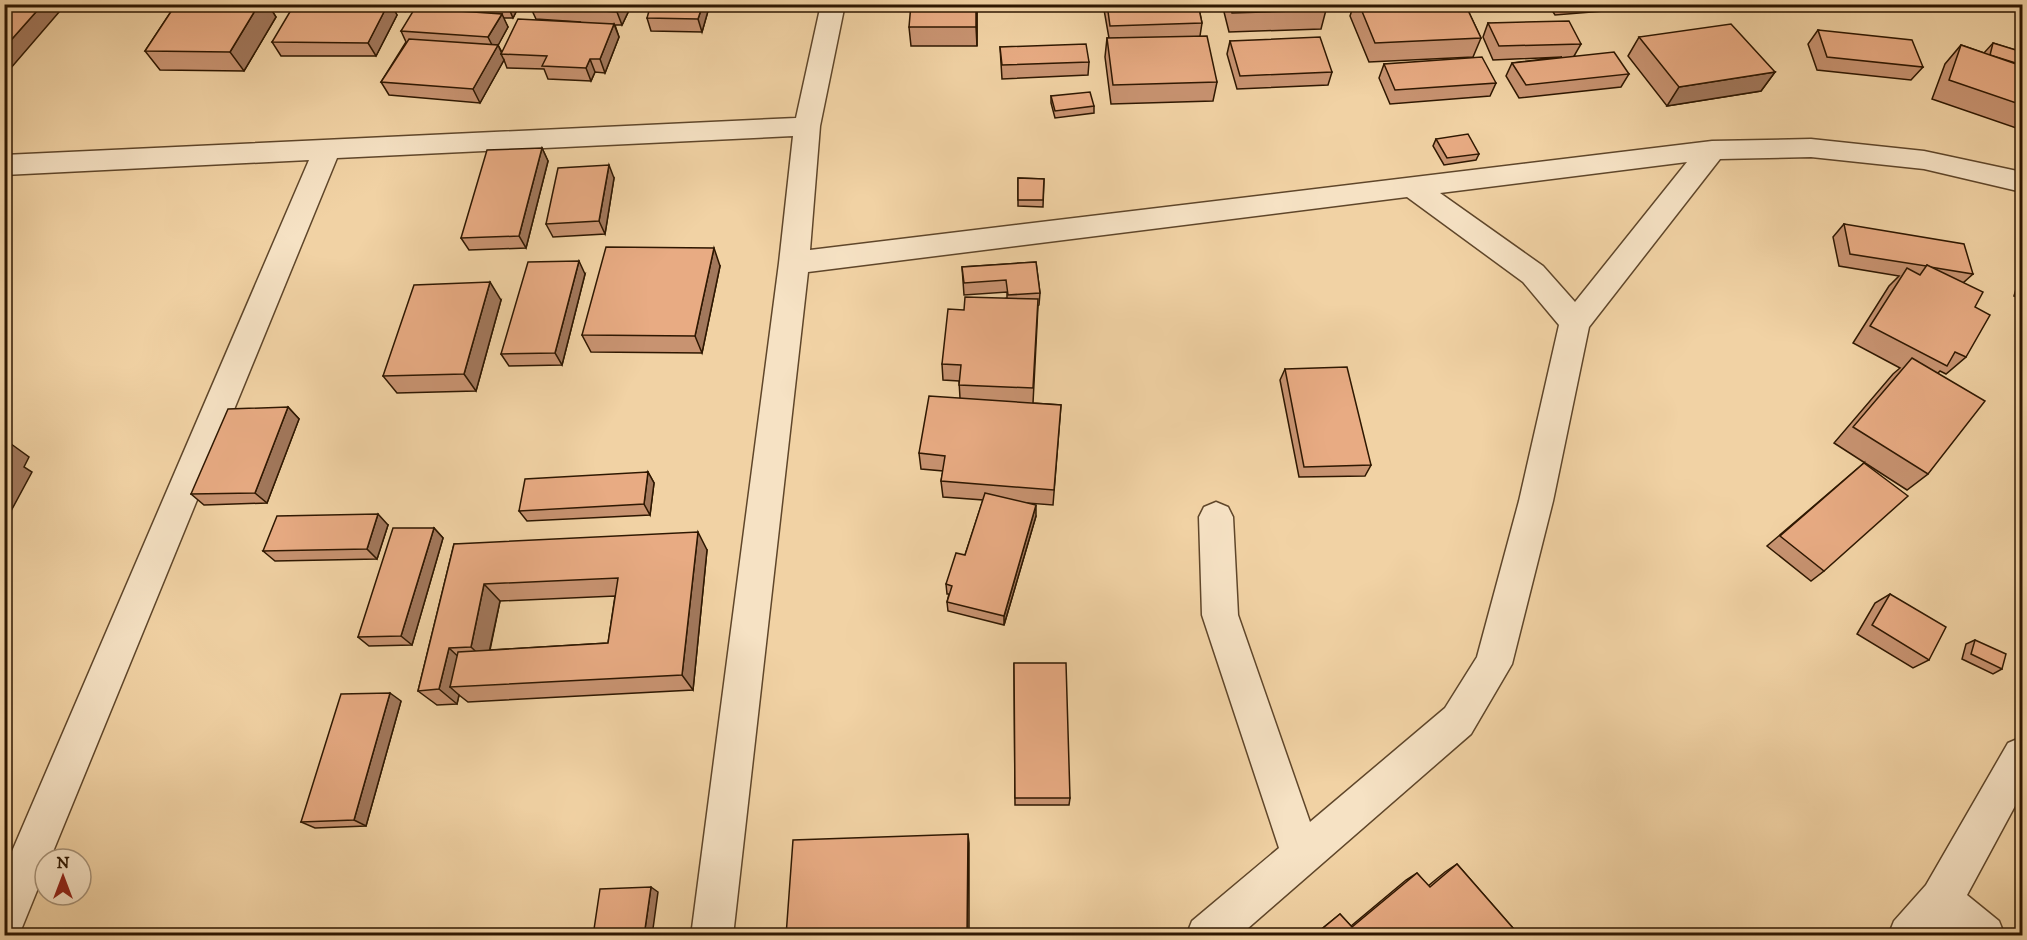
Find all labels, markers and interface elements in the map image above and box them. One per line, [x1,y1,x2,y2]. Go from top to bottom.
north arrow [33,847,93,907]
text: N [56,853,70,873]

